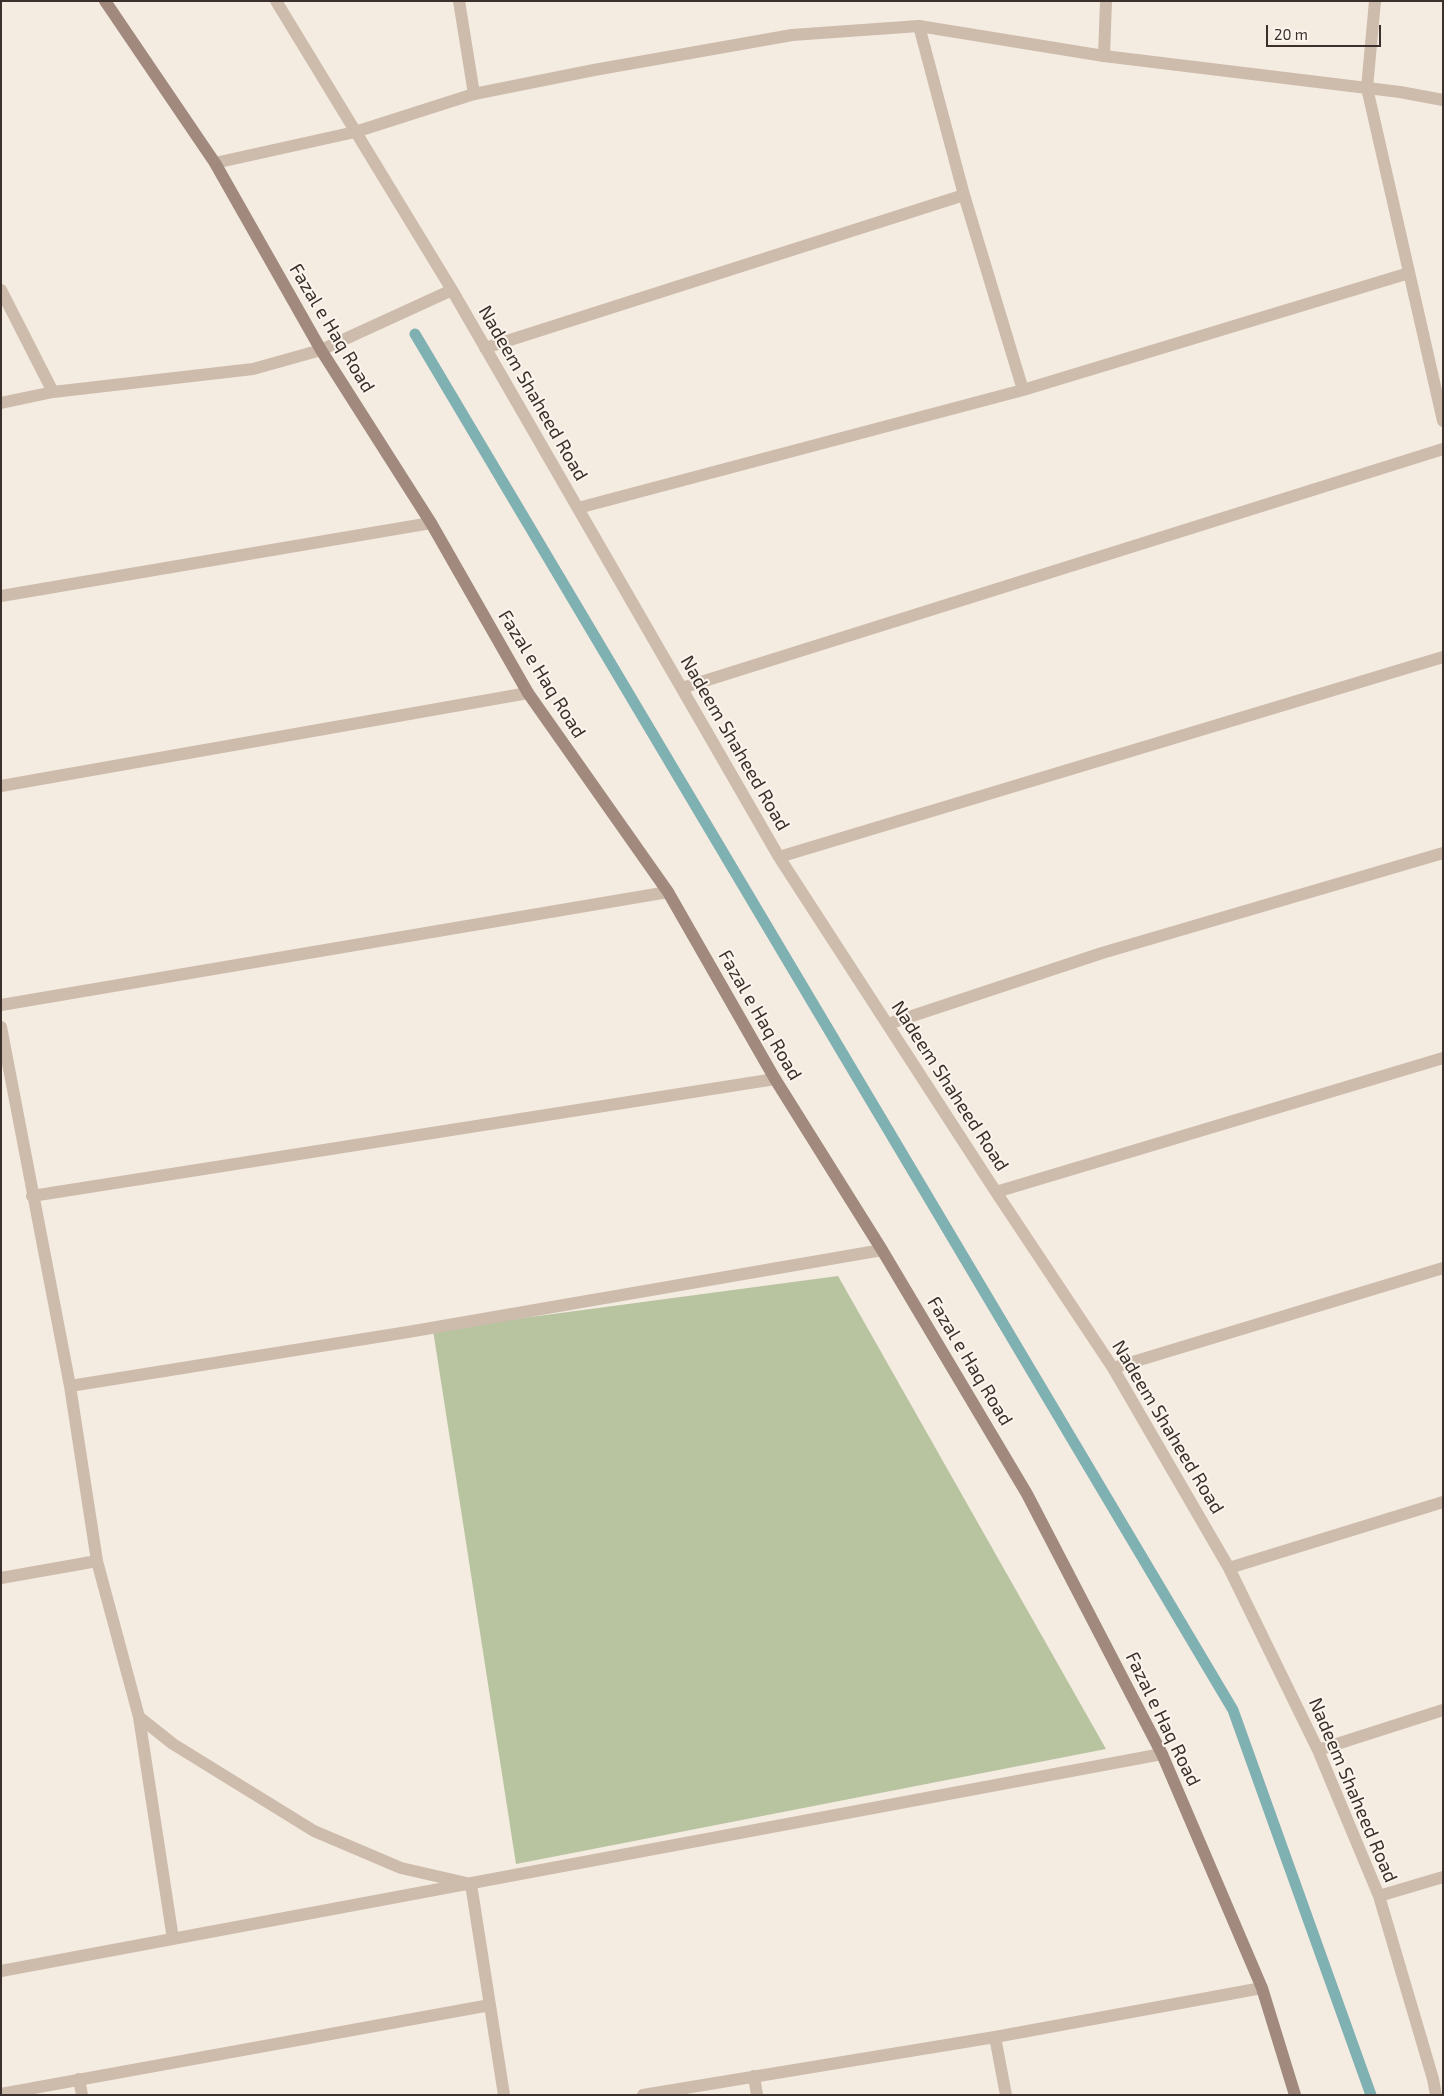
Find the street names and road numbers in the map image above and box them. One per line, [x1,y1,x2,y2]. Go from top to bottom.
street label: Fazal e Haq Road [284,259,380,397]
street label: Nadeem Shaheed Road [474,301,592,485]
street label: Fazal e Haq Road [493,606,591,742]
street label: Nadeem Shaheed Road [676,651,794,835]
street label: Fazal e Haq Road [713,946,807,1084]
street label: Nadeem Shaheed Road [886,997,1014,1175]
street label: Fazal e Haq Road [922,1292,1018,1430]
street label: Nadeem Shaheed Road [1107,1336,1229,1518]
street label: Fazal e Haq Road [1121,1648,1205,1790]
street label: Nadeem Shaheed Road [1304,1694,1402,1886]

